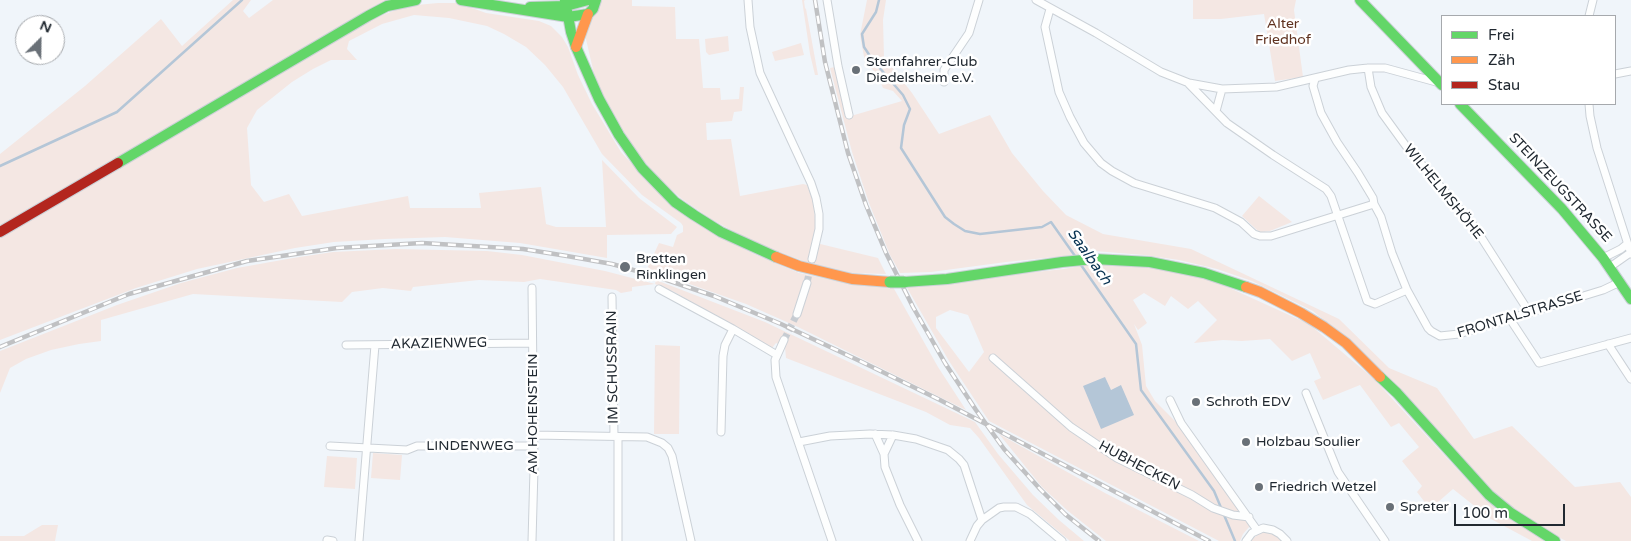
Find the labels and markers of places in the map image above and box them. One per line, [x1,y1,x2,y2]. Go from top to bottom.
place label: Sternfahrer-Club Diedelsheim e.V. [866,54,977,86]
marker: Sternfahrer-Club Diedelsheim e.V. [850,64,862,76]
place label: Bretten Rinklingen [636,251,706,284]
marker: Bretten Rinklingen [618,260,632,274]
place label: Schroth EDV [1206,394,1291,410]
marker: Schroth EDV [1190,396,1202,408]
place label: Holzbau Soulier [1256,434,1360,450]
marker: Holzbau Soulier [1240,436,1252,448]
place label: Friedrich Wetzel [1269,479,1376,495]
marker: Friedrich Wetzel [1253,481,1265,493]
place label: Spreter [1400,499,1449,515]
marker: Spreter [1384,501,1396,513]

